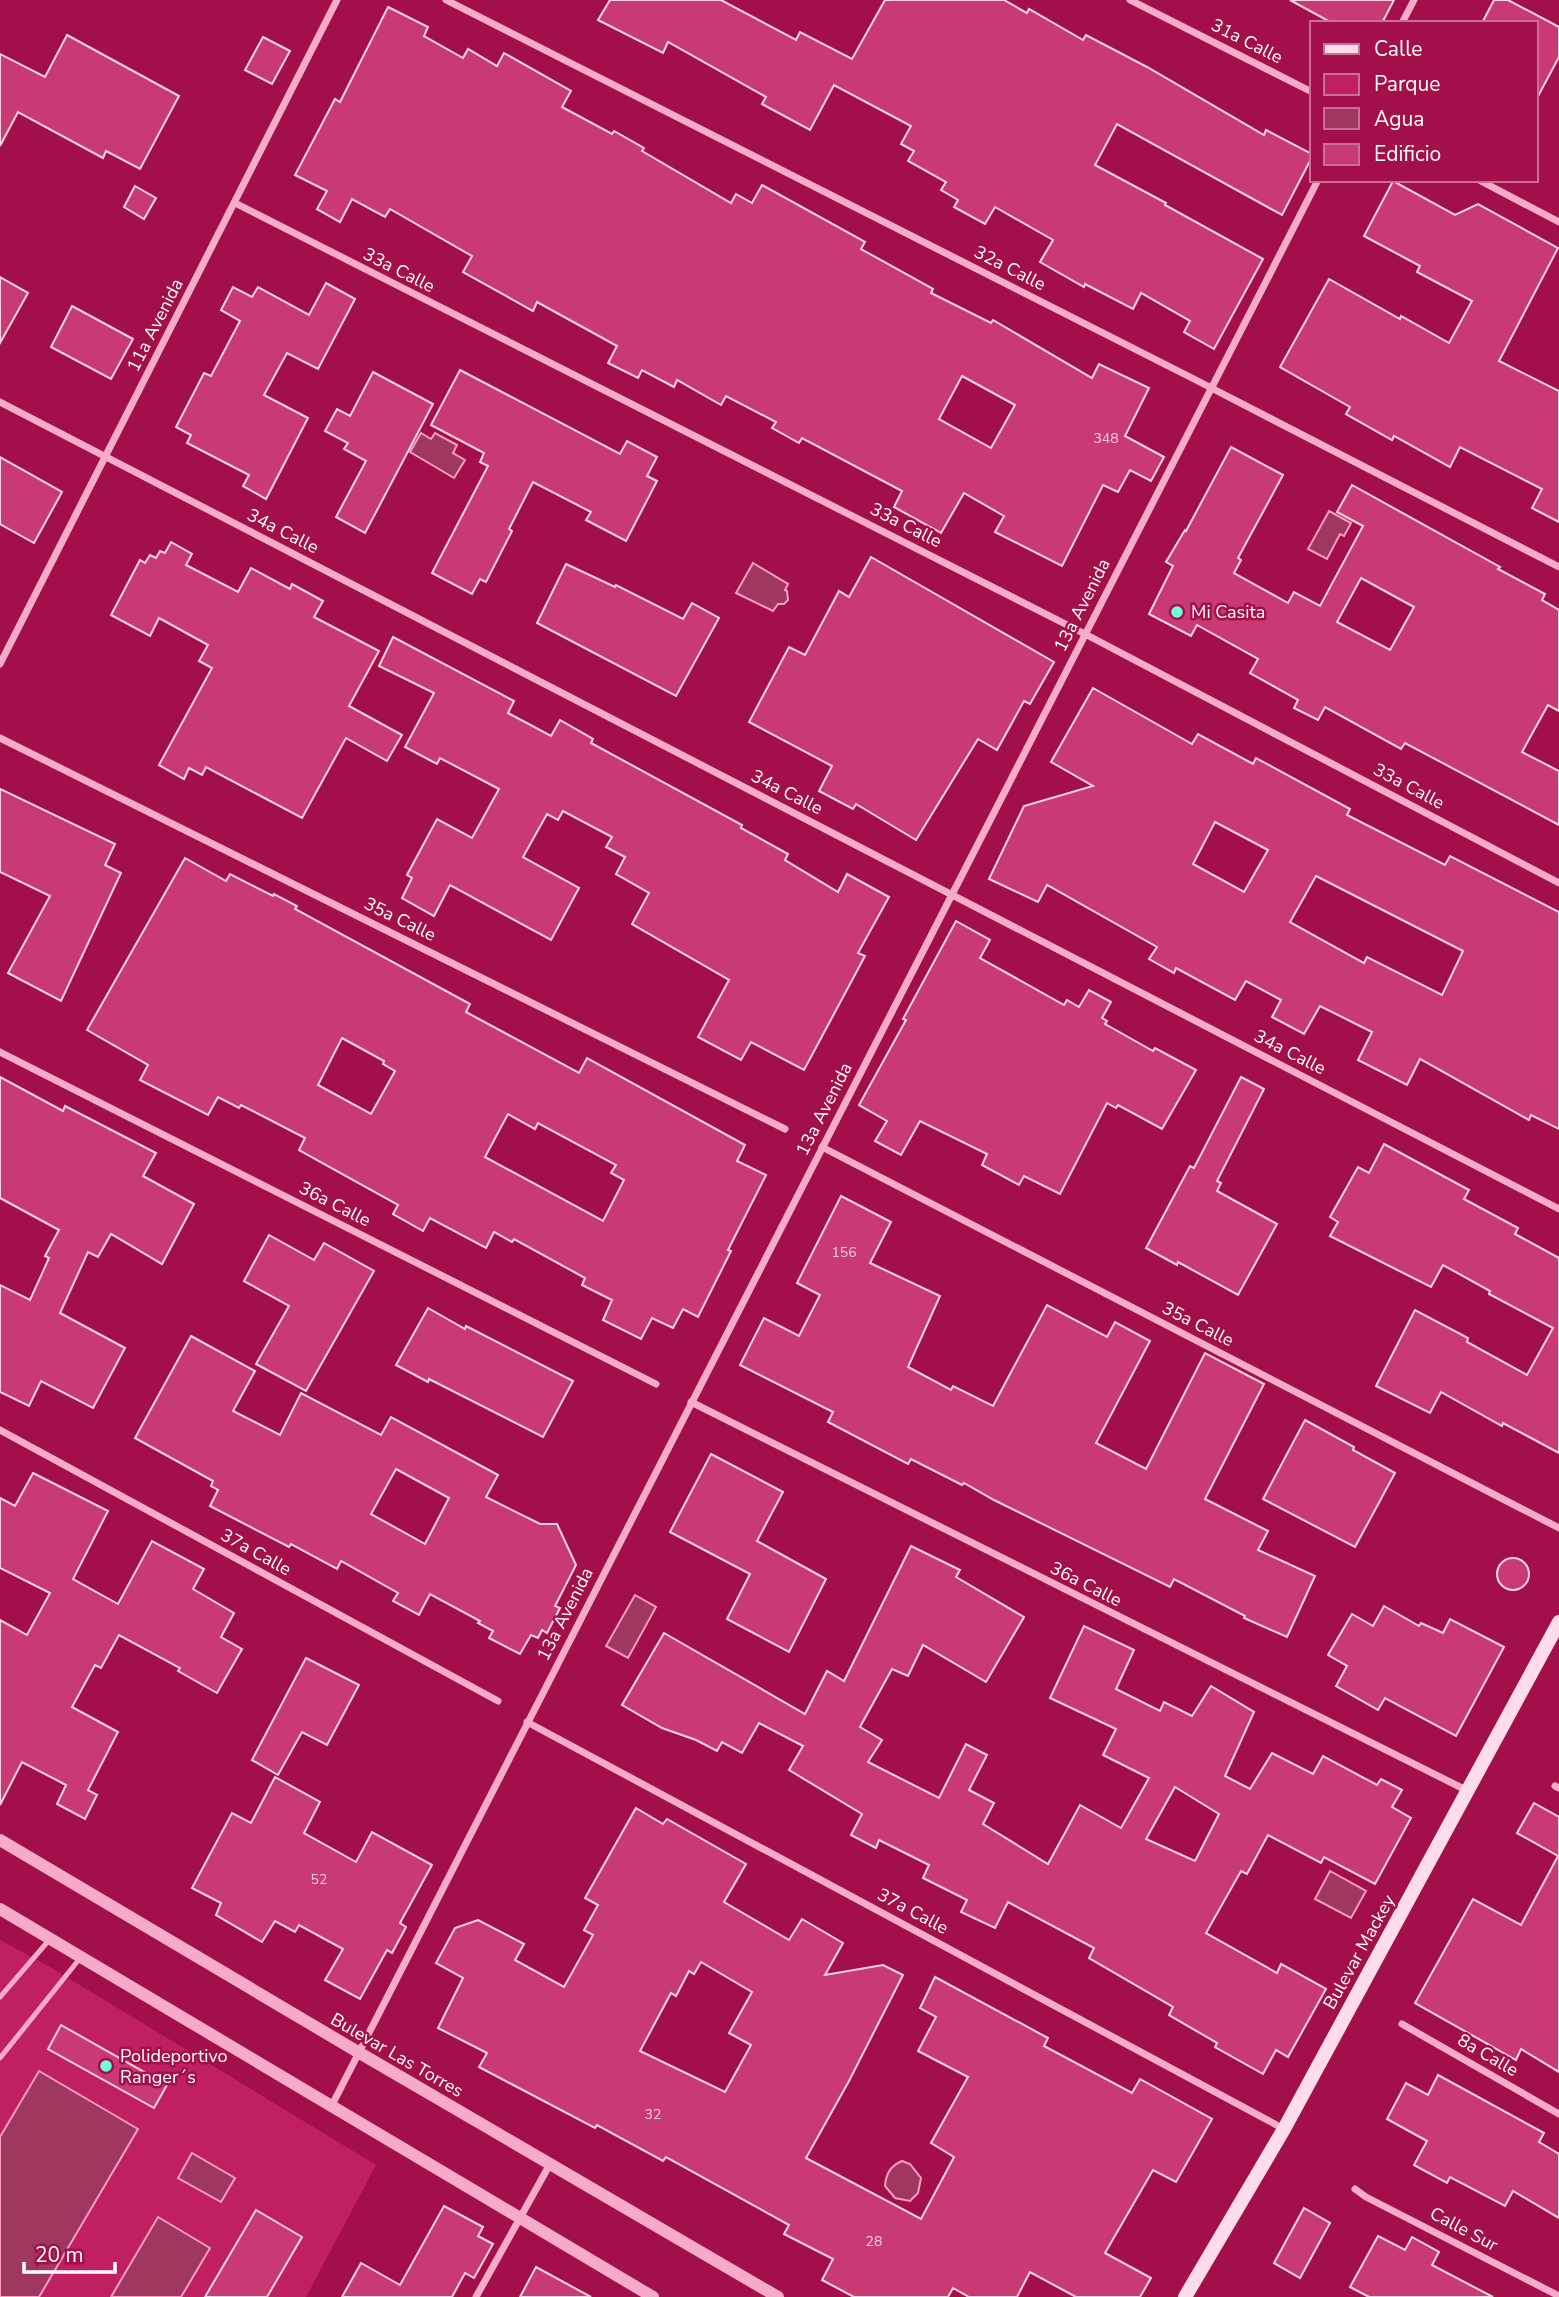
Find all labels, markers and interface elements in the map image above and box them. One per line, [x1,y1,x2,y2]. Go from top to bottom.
street label: 31a Calle [1207,13,1287,69]
legend [1310,21,1538,182]
text: Calle [1374,35,1422,63]
text: Parque [1374,70,1441,98]
text: Agua [1374,105,1424,133]
text: Edificio [1374,140,1441,168]
street label: 32a Calle [970,240,1050,296]
street label: 33a Calle [359,242,439,298]
street label: 11a Avenida [121,274,189,376]
house number: 348 [1093,429,1119,448]
street label: 33a Calle [866,497,946,553]
street label: 34a Calle [243,503,323,559]
street label: 13a Avenida [1048,554,1116,656]
place label: Mi Casita [1191,600,1265,624]
marker: Mi Casita [1169,604,1185,620]
street label: 33a Calle [1369,757,1449,815]
street label: 34a Calle [747,764,827,820]
street label: 35a Calle [360,891,440,947]
street label: 34a Calle [1250,1024,1330,1080]
street label: 13a Avenida [790,1058,858,1160]
street label: 36a Calle [295,1176,375,1232]
house number: 156 [831,1243,857,1262]
street label: 35a Calle [1158,1296,1238,1352]
street label: 37a Calle [216,1523,296,1581]
street label: 36a Calle [1046,1556,1126,1612]
street label: 13a Avenida [531,1563,599,1665]
house number: 52 [311,1870,327,1889]
street label: 37a Calle [873,1882,953,1940]
street label: Bulevar Mackey [1318,1890,1401,2014]
street label: Bulevar Las Torres [326,2007,468,2103]
street label: 8a Calle [1453,2028,1523,2082]
place label: Polideportivo Ranger´s [120,2044,228,2089]
marker: Polideportivo Ranger´s [98,2058,114,2074]
house number: 32 [645,2105,661,2124]
street label: Calle Sur [1426,2201,1503,2257]
scale bar [24,2230,116,2274]
house number: 28 [866,2232,882,2251]
text: 20 m [35,2241,84,2269]

